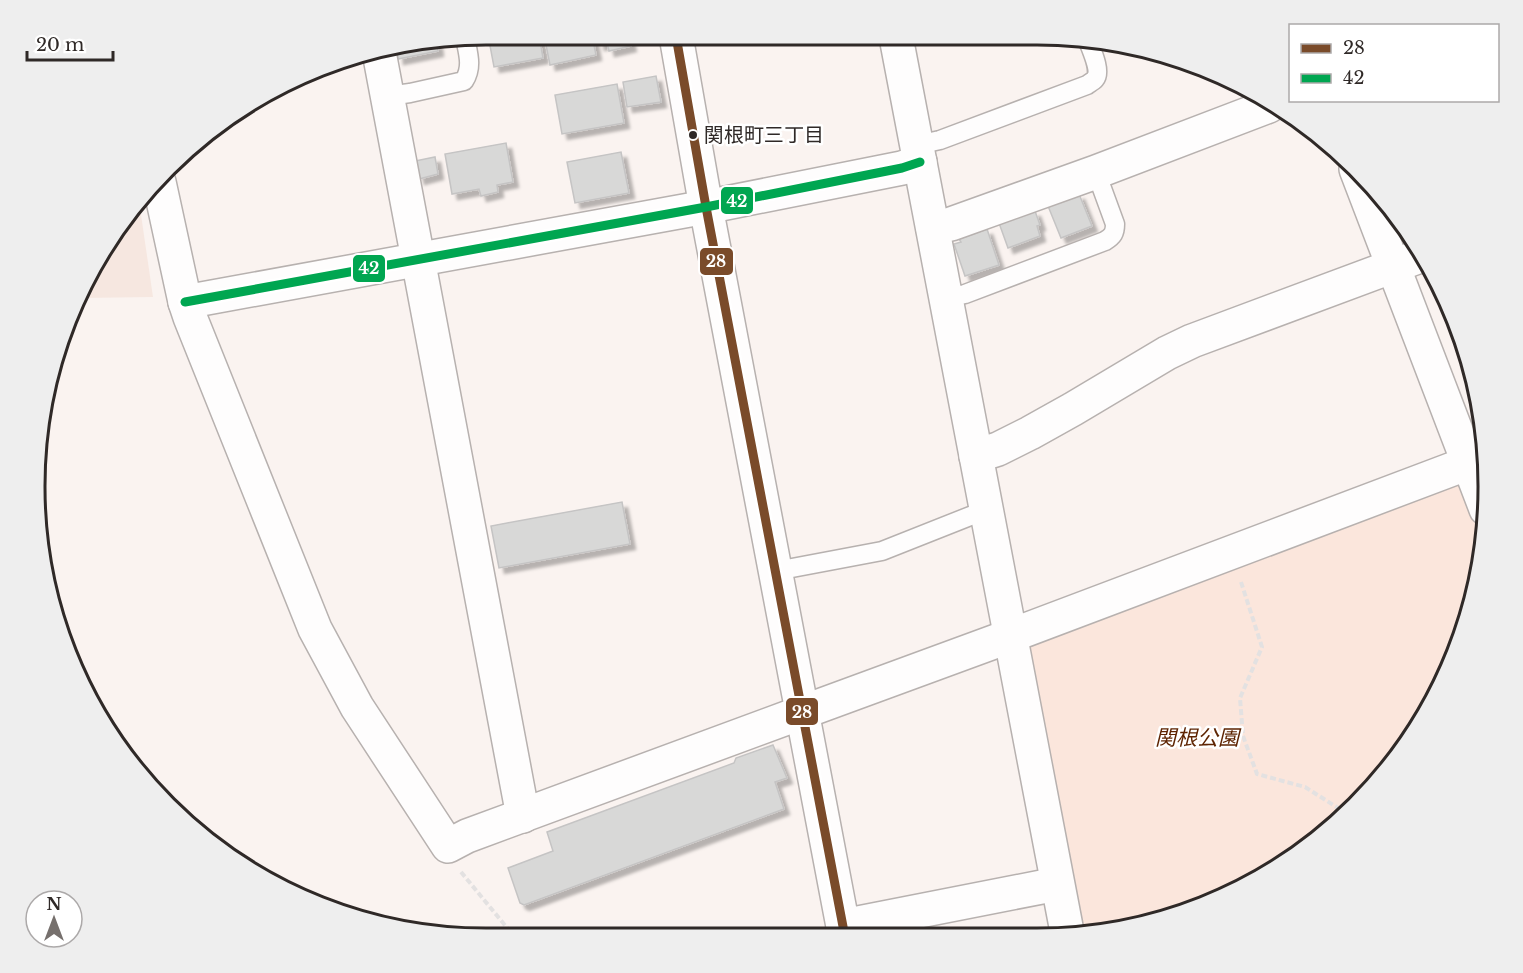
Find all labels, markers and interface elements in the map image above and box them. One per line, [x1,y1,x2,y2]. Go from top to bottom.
scale bar [27,24,112,62]
legend [1289,24,1499,102]
text: 20 m [36,34,84,56]
text: 28 [1343,37,1365,59]
text: 42 [1343,67,1365,89]
place label: 関根町三丁目 [704,123,824,147]
marker: 関根町三丁目 [687,129,699,141]
line badge: 42 [720,186,754,215]
text: 42 [726,191,748,211]
line badge: 28 [699,247,734,276]
text: 28 [706,251,726,271]
line badge: 42 [352,254,386,283]
text: 42 [358,258,380,278]
line badge: 28 [785,697,819,726]
text: 28 [792,702,812,722]
park label: 関根公園 [1155,725,1242,751]
north arrow [24,889,84,949]
text: N [46,894,62,914]

